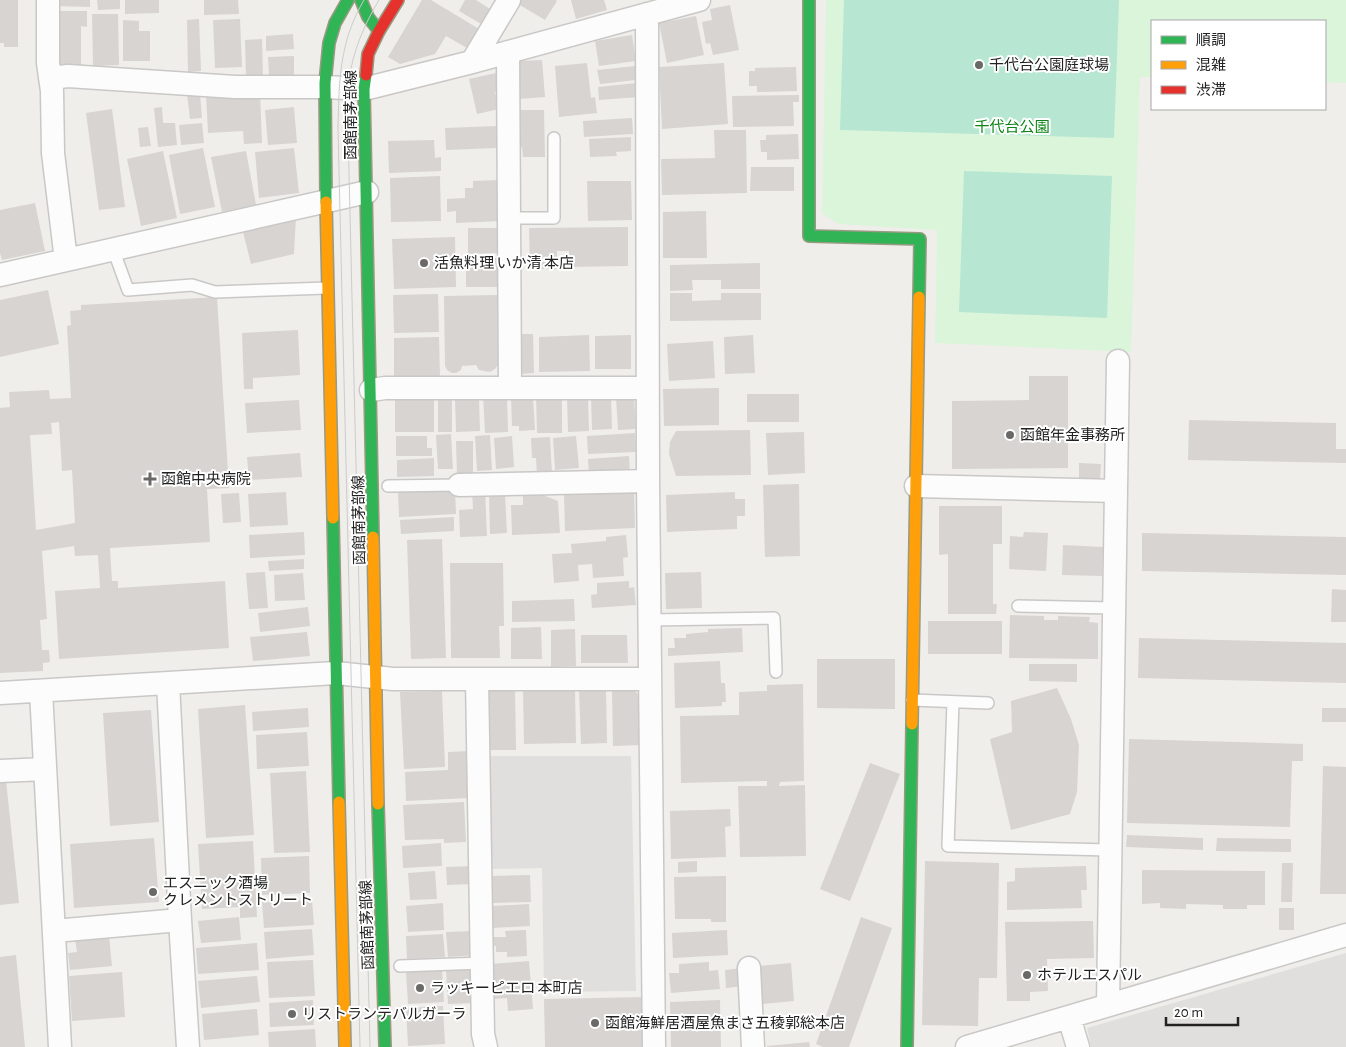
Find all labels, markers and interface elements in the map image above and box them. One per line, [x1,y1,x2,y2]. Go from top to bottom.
legend [1151,20,1326,110]
text: 順調 [1196,33,1226,48]
place label: 千代台公園庭球場 [989,56,1109,73]
text: 混雑 [1196,57,1226,73]
marker: 千代台公園庭球場 [973,59,985,71]
street label: 函館南茅部線 [343,70,359,160]
text: 渋滞 [1196,82,1226,98]
park label: 千代台公園 [974,118,1050,135]
place label: 活魚料理 いか清 本店 [434,254,574,271]
marker: 活魚料理 いか清 本店 [418,257,430,269]
place label: 函館年金事務所 [1020,427,1125,443]
marker: 函館年金事務所 [1004,429,1016,441]
place label: 函館中央病院 [161,471,251,487]
marker: 函館中央病院 [143,472,157,486]
street label: 函館南茅部線 [350,475,368,565]
place label: エスニック酒場 クレメントストリート [163,875,313,908]
street label: 函館南茅部線 [357,880,377,970]
marker: エスニック酒場 クレメントストリート [147,886,159,898]
place label: ホテルエスパル [1037,968,1142,983]
marker: ホテルエスパル [1021,969,1033,981]
place label: ラッキーピエロ 本町店 [430,980,582,996]
marker: ラッキーピエロ 本町店 [414,982,426,994]
scale bar [1166,994,1238,1026]
text: 20 m [1174,1005,1203,1020]
place label: リストランテバルガーラ [302,1006,467,1022]
marker: リストランテバルガーラ [286,1008,298,1020]
place label: 函館海鮮居酒屋魚まさ五稜郭総本店 [605,1014,845,1031]
marker: 函館海鮮居酒屋魚まさ五稜郭総本店 [589,1017,601,1029]

